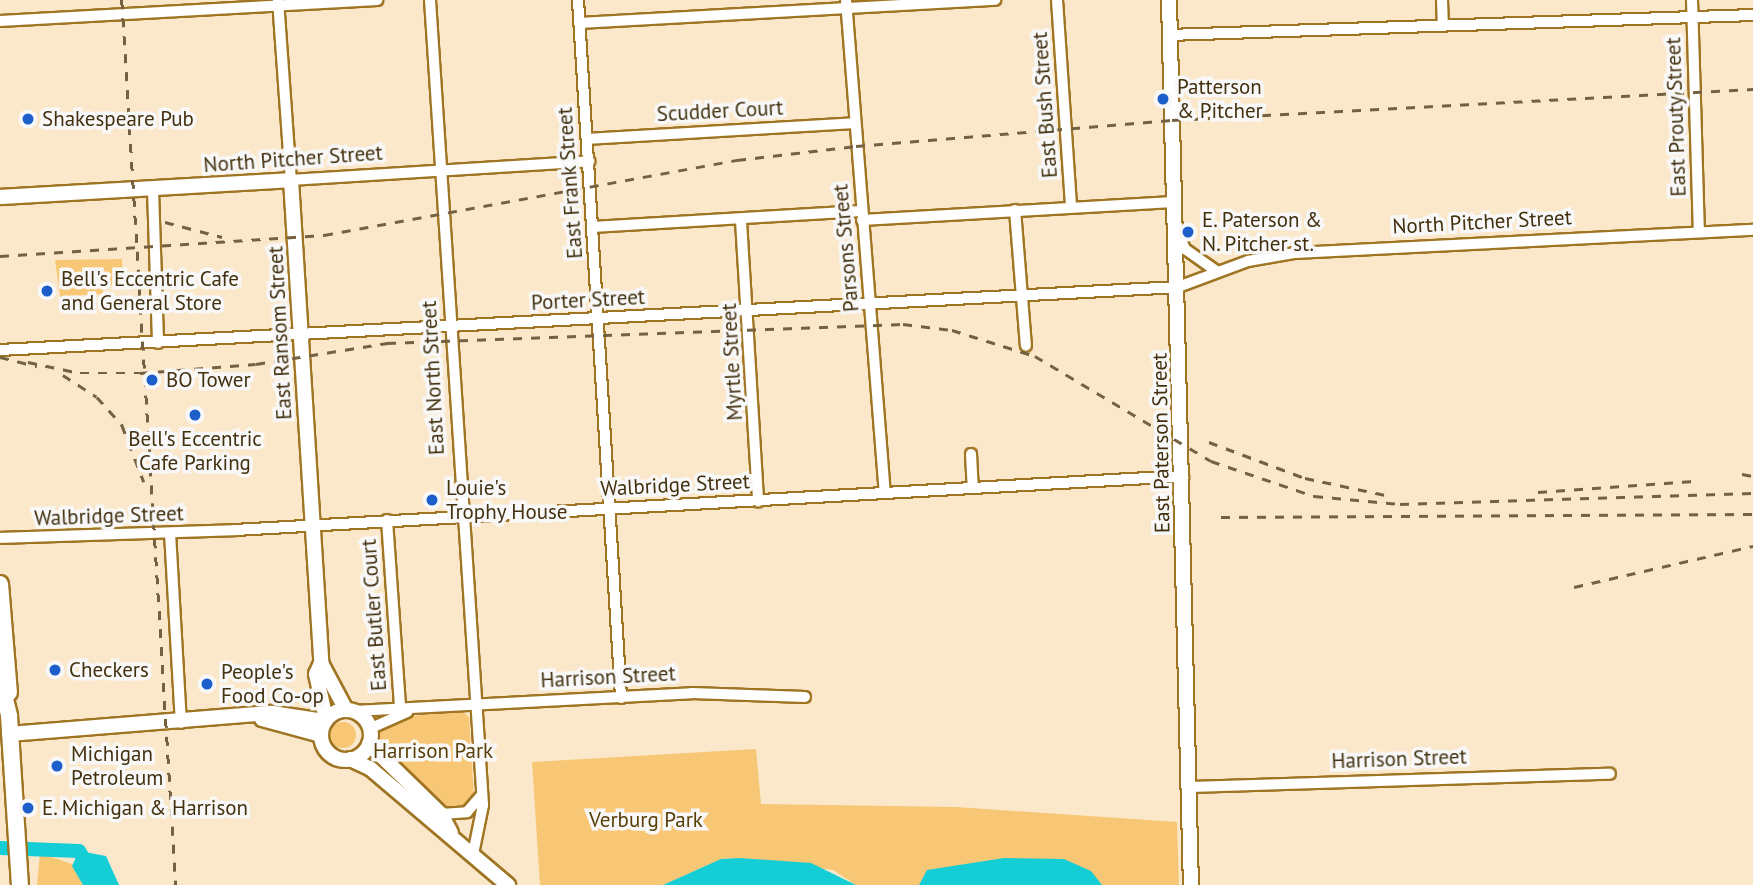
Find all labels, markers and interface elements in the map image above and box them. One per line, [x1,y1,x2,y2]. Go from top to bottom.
street label: East Bush Street [1027,31,1063,179]
street label: East Prouty Street [1661,37,1691,197]
place label: Patterson & Pitcher [1177,74,1263,124]
marker: Patterson & Pitcher [1155,91,1171,107]
street label: Scudder Court [656,95,784,127]
place label: Shakespeare Pub [42,106,194,132]
street label: East Frank Street [552,106,588,260]
marker: Shakespeare Pub [20,111,36,127]
street label: North Pitcher Street [203,140,383,178]
street label: Parsons Street [828,183,864,313]
street label: North Pitcher Street [1392,205,1572,239]
place label: E. Paterson & N. Pitcher st. [1202,207,1324,257]
marker: E. Paterson & N. Pitcher st. [1180,224,1196,240]
street label: East Ransom Street [263,246,297,420]
place label: Bell's Eccentric Cafe and General Store [61,266,239,316]
marker: Bell's Eccentric Cafe and General Store [39,283,55,299]
street label: Porter Street [530,284,646,316]
street label: East North Street [416,300,450,456]
street label: Myrtle Street [716,303,748,421]
street label: East Paterson Street [1147,353,1175,533]
place label: BO Tower [166,367,251,393]
marker: BO Tower [144,372,160,388]
marker: Bell's Eccentric Cafe Parking [187,407,203,423]
place label: Bell's Eccentric Cafe Parking [128,426,262,476]
street label: Walbridge Street [600,469,750,501]
place label: Louie's Trophy House [446,475,568,525]
marker: Louie's Trophy House [424,492,440,508]
street label: Walbridge Street [34,501,184,531]
street label: East Butler Court [356,538,392,692]
place label: Checkers [69,657,149,683]
place label: People's Food Co-op [221,659,324,709]
street label: Harrison Street [540,661,676,693]
marker: Checkers [47,662,63,678]
marker: People's Food Co-op [199,676,215,692]
park label: Harrison Park [373,738,493,764]
place label: Michigan Petroleum [71,741,163,791]
street label: Harrison Street [1331,744,1467,774]
marker: Michigan Petroleum [49,758,65,774]
place label: E. Michigan & Harrison [42,795,250,821]
marker: E. Michigan & Harrison [20,800,36,816]
park label: Verburg Park [589,807,703,833]

